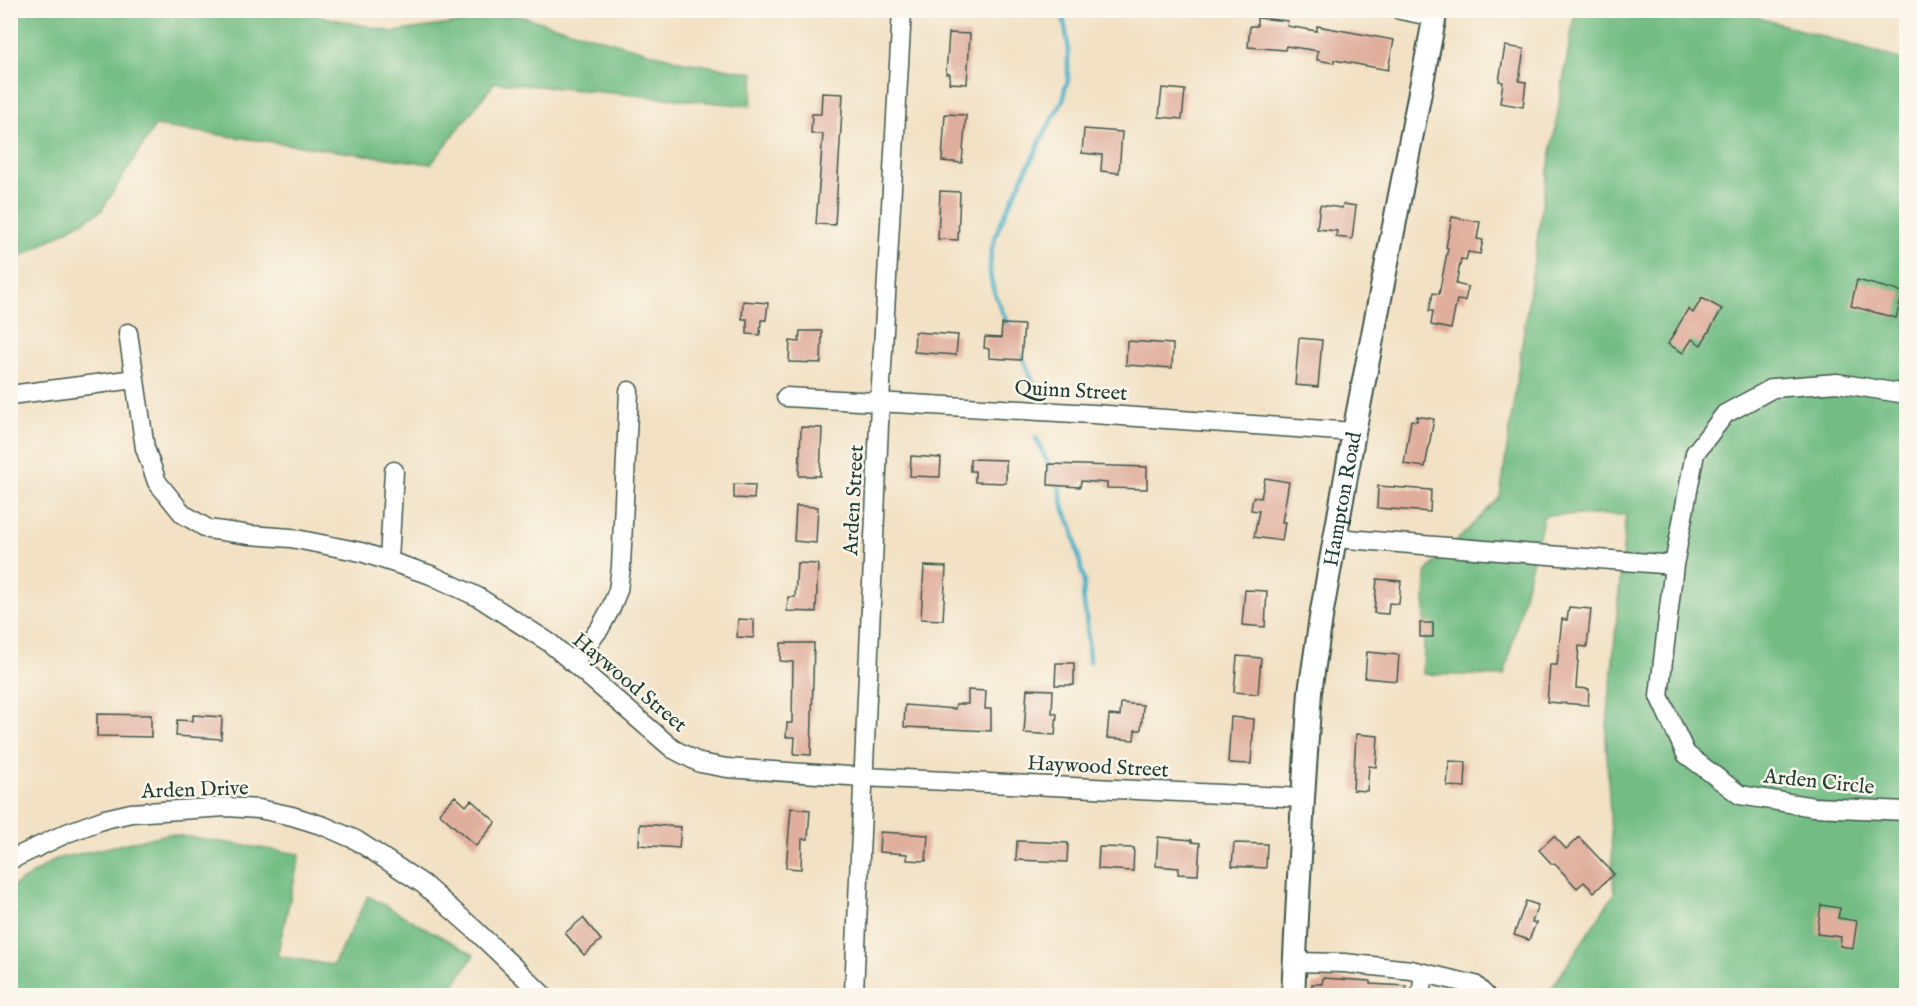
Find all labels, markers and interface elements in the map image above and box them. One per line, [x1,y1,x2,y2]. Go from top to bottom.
street label: Quinn Street [1014,375,1128,408]
street label: Hampton Road [1318,429,1369,569]
street label: Arden Street [838,444,871,557]
street label: Haywood Street [566,627,692,739]
street label: Haywood Street [1027,750,1169,785]
street label: Arden Circle [1761,763,1876,802]
street label: Arden Drive [140,775,250,806]

